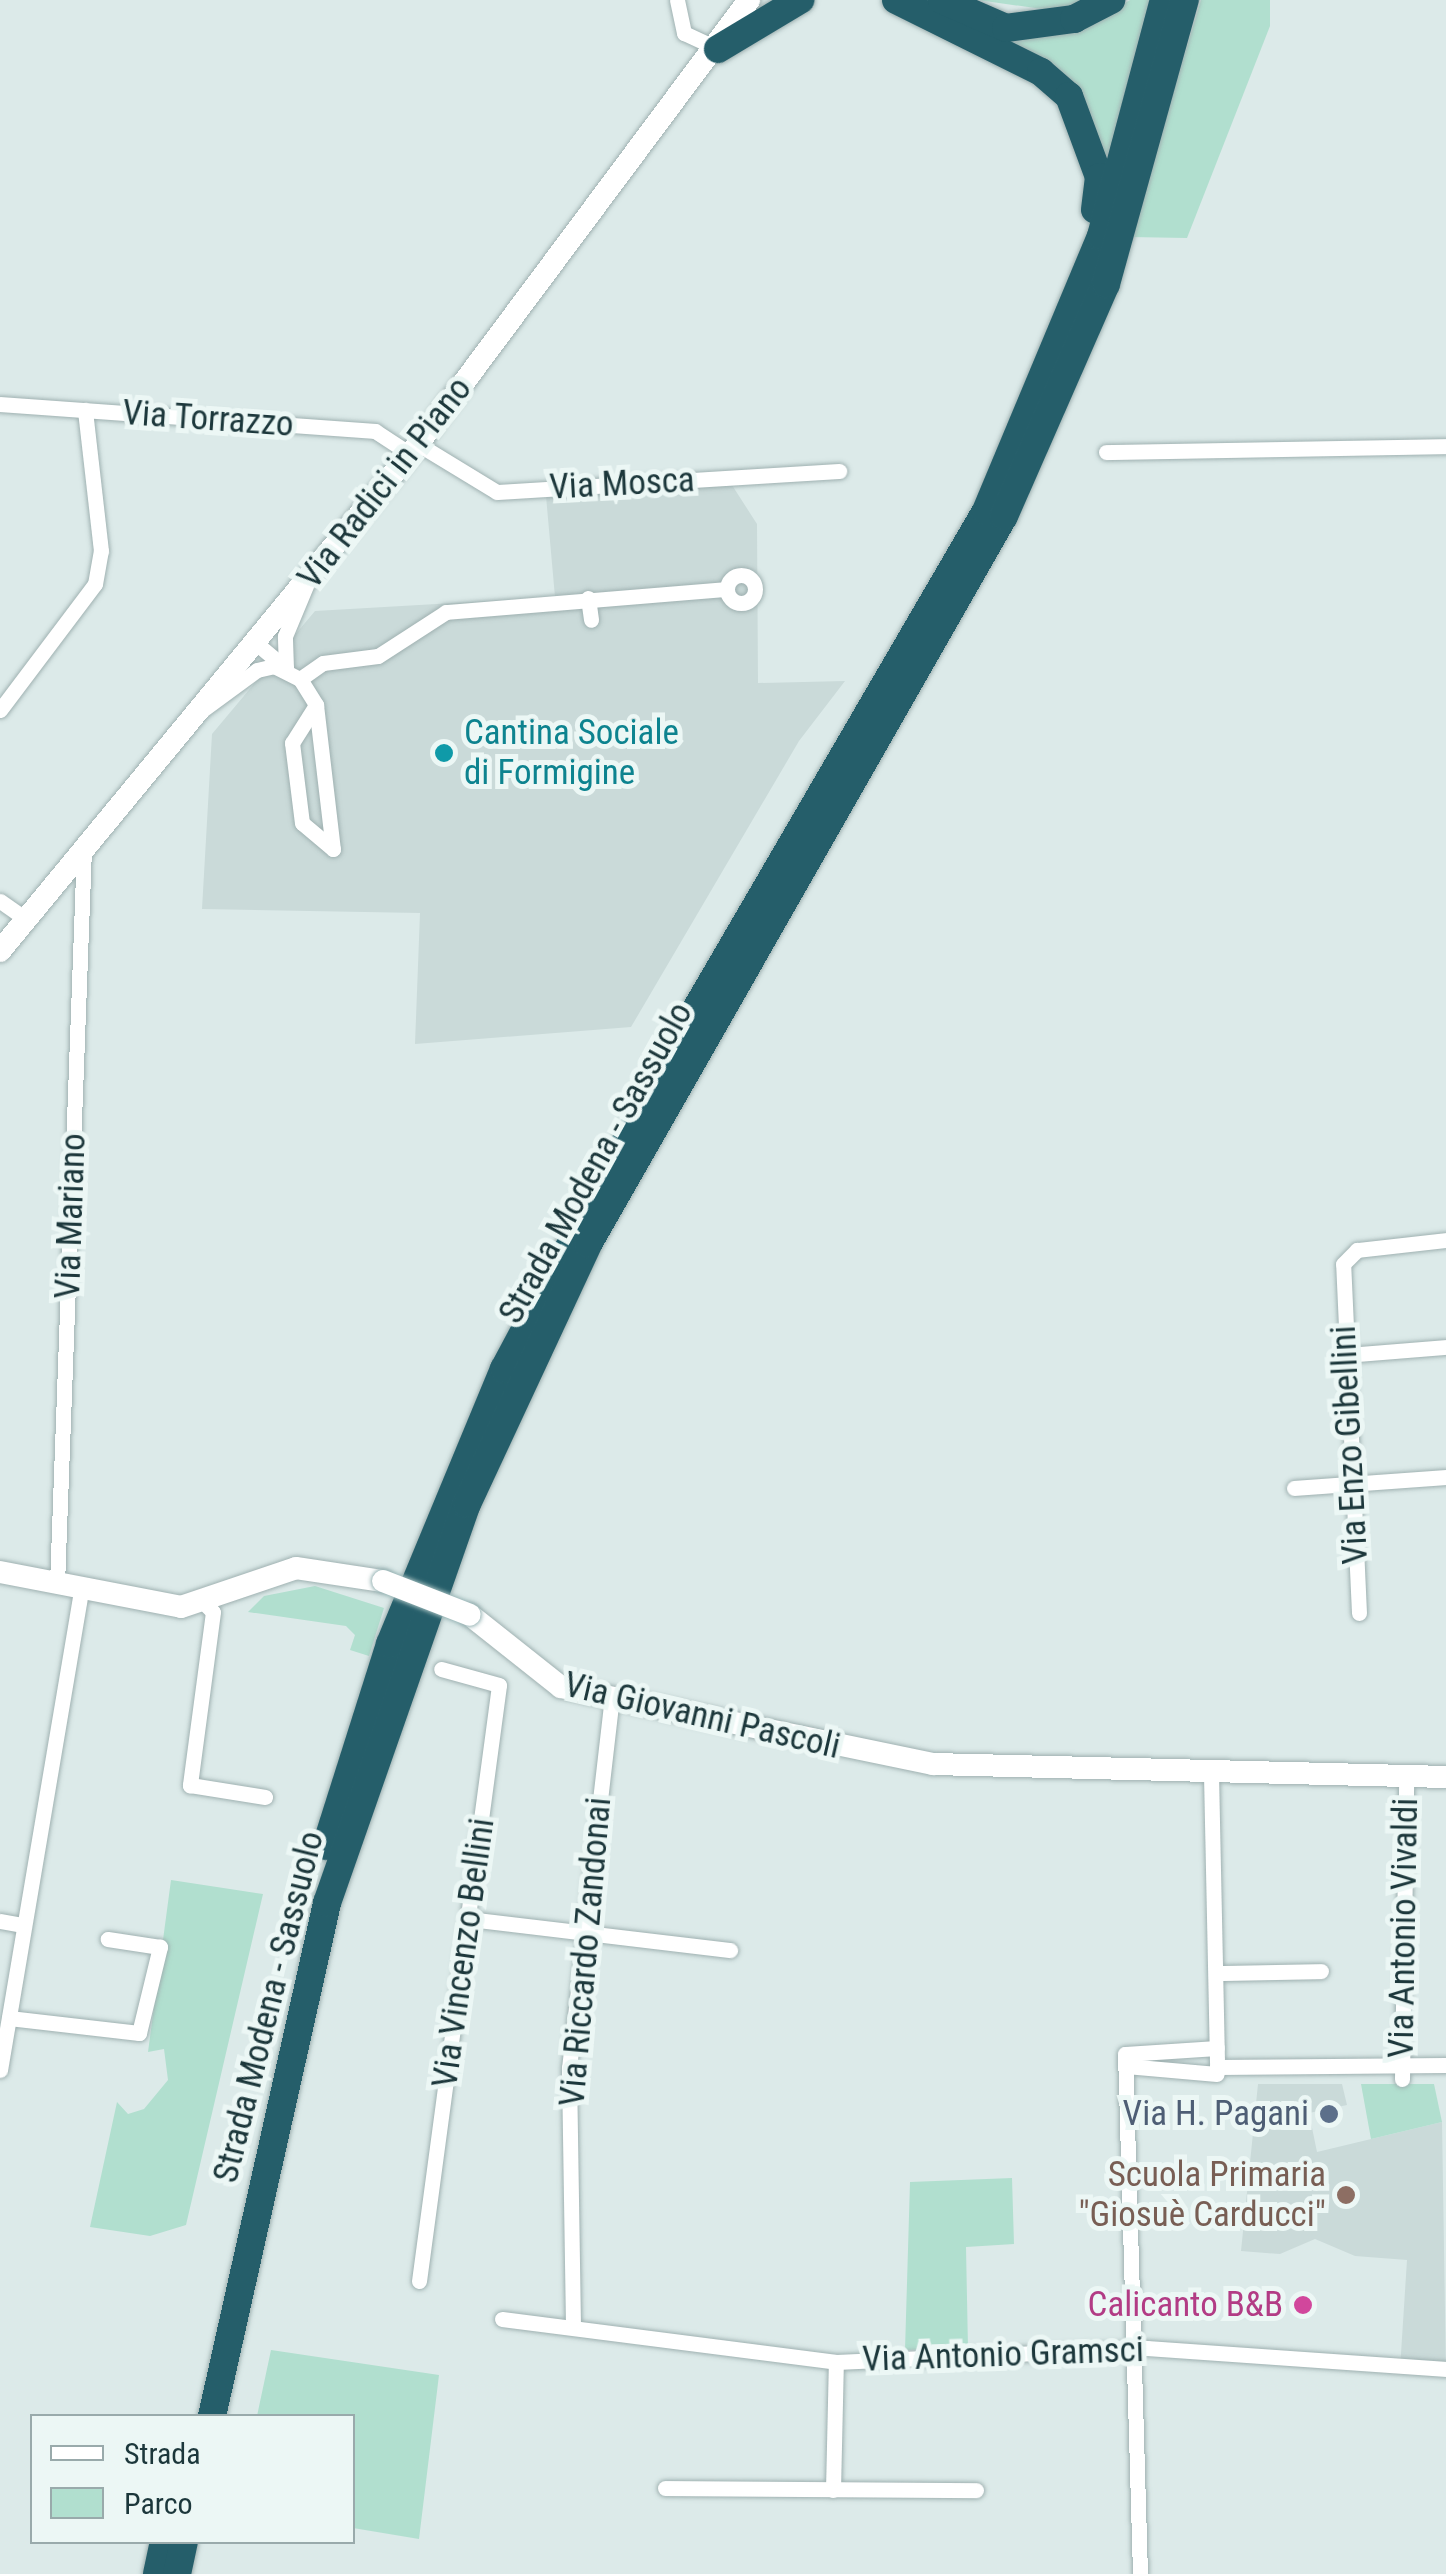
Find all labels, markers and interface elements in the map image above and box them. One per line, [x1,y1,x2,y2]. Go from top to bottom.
street label: Via Radici in Piano [289,369,481,597]
street label: Via Torrazzo [121,392,295,446]
street label: Via Mosca [548,459,696,509]
place label: Cantina Sociale di Formigine [464,712,679,794]
marker: Cantina Sociale di Formigine [433,742,455,764]
street label: Strada Modena - Sassuolo [490,995,702,1331]
street label: Via Mariano [47,1133,95,1299]
street label: Via Enzo Gibellini [1323,1325,1377,1565]
street label: Via Giovanni Pascoli [560,1664,844,1768]
street label: Via Riccardo Zandonai [552,1796,620,2108]
street label: Via Antonio Vivaldi [1381,1797,1427,2059]
street label: Via Vincenzo Bellini [424,1815,504,2091]
street label: Strada Modena - Sassuolo [205,1827,333,2187]
place label: Via H. Pagani [1123,2093,1309,2135]
marker: Via H. Pagani [1318,2103,1340,2125]
place label: Scuola Primaria "Giosuè Carducci" [1078,2154,1326,2236]
marker: Scuola Primaria "Giosuè Carducci" [1335,2184,1357,2206]
place label: Calicanto B&B [1088,2284,1283,2326]
marker: Calicanto B&B [1292,2294,1314,2316]
street label: Via Antonio Gramsci [862,2329,1144,2381]
legend [30,2414,355,2544]
text: Strada [124,2436,201,2471]
text: Parco [124,2486,193,2521]

